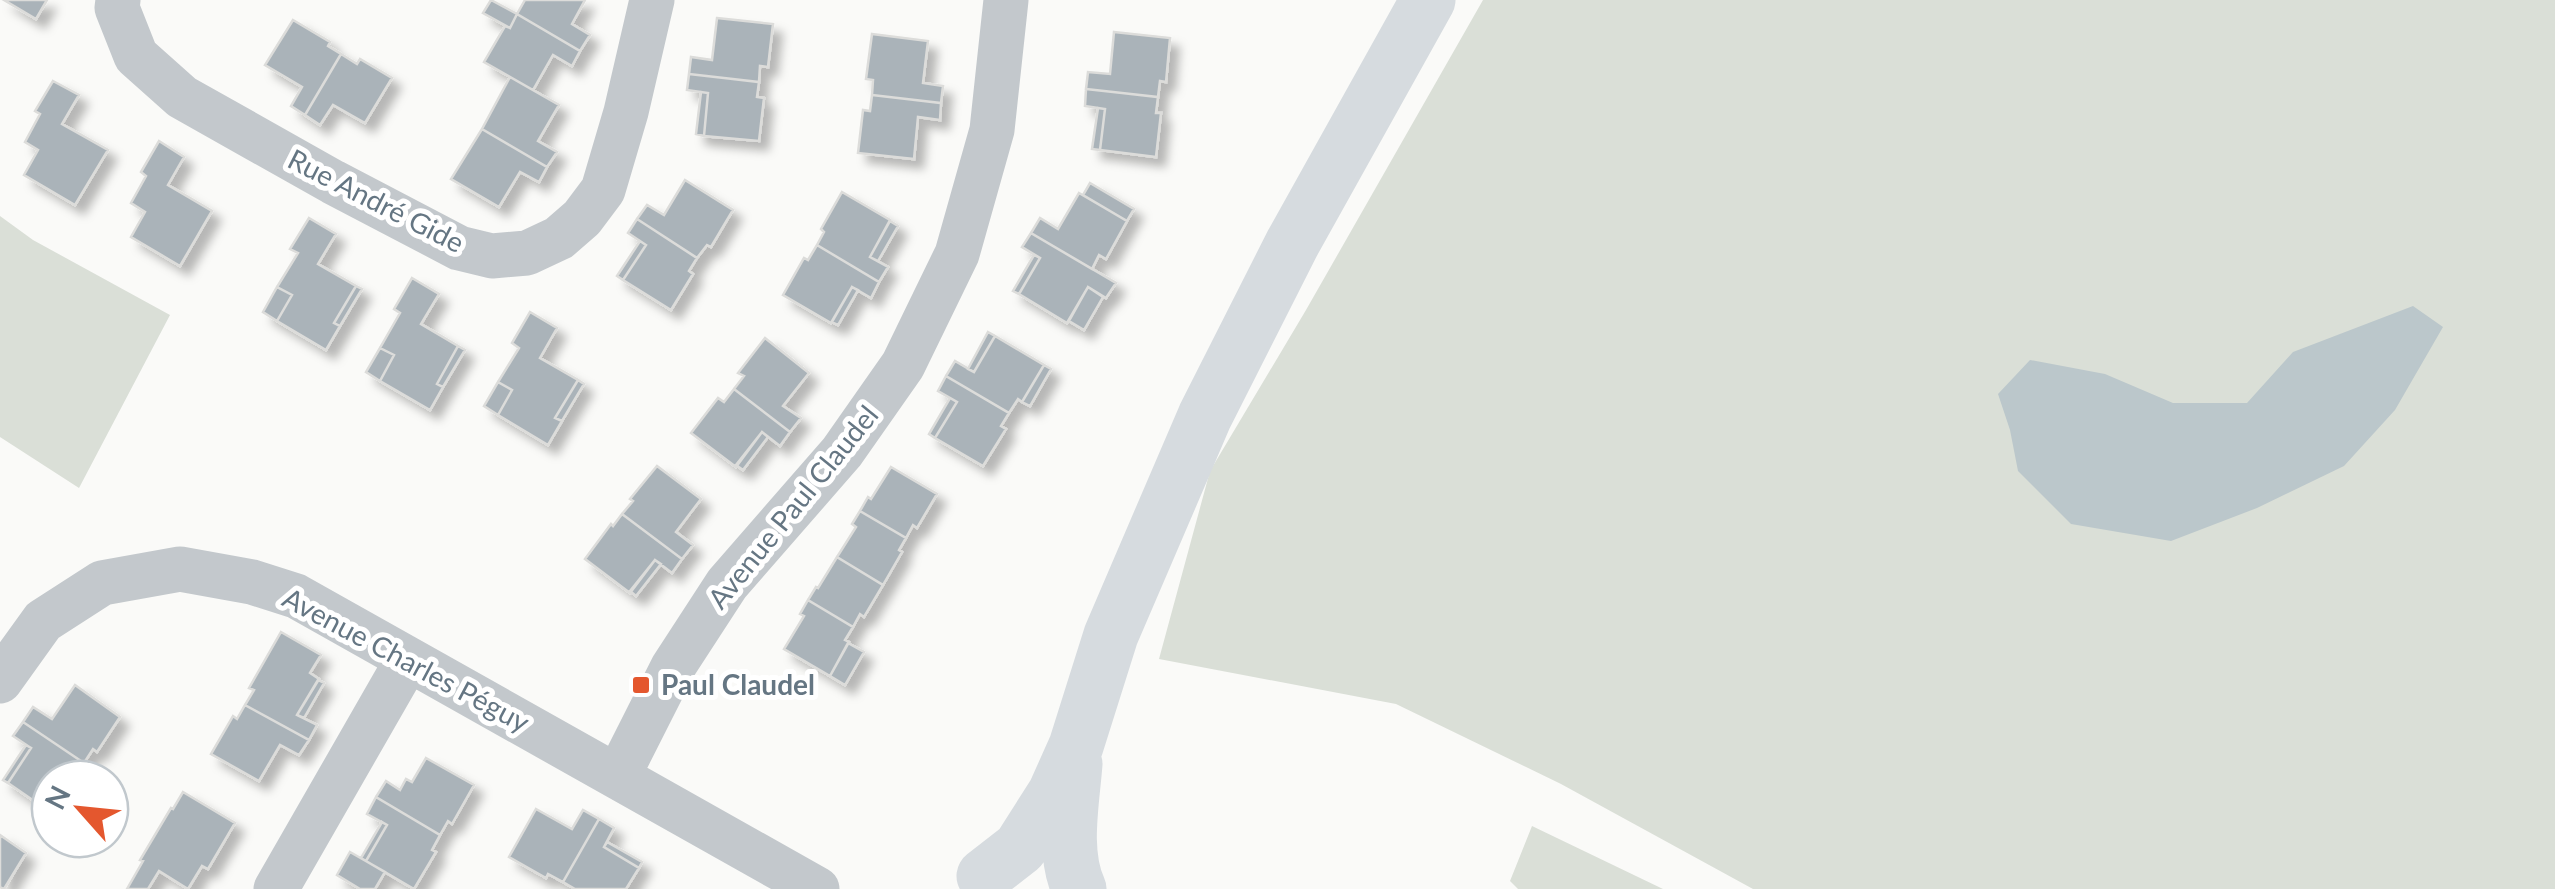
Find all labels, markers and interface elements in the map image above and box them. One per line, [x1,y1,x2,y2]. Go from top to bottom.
street label: Rue André Gide [283,141,470,259]
street label: Avenue Paul Claudel [700,398,885,615]
street label: Avenue Charles Péguy [277,580,536,739]
place label: Paul Claudel [661,667,815,701]
marker: Paul Claudel [630,674,652,696]
north arrow [30,759,130,859]
text: N [37,780,77,815]

